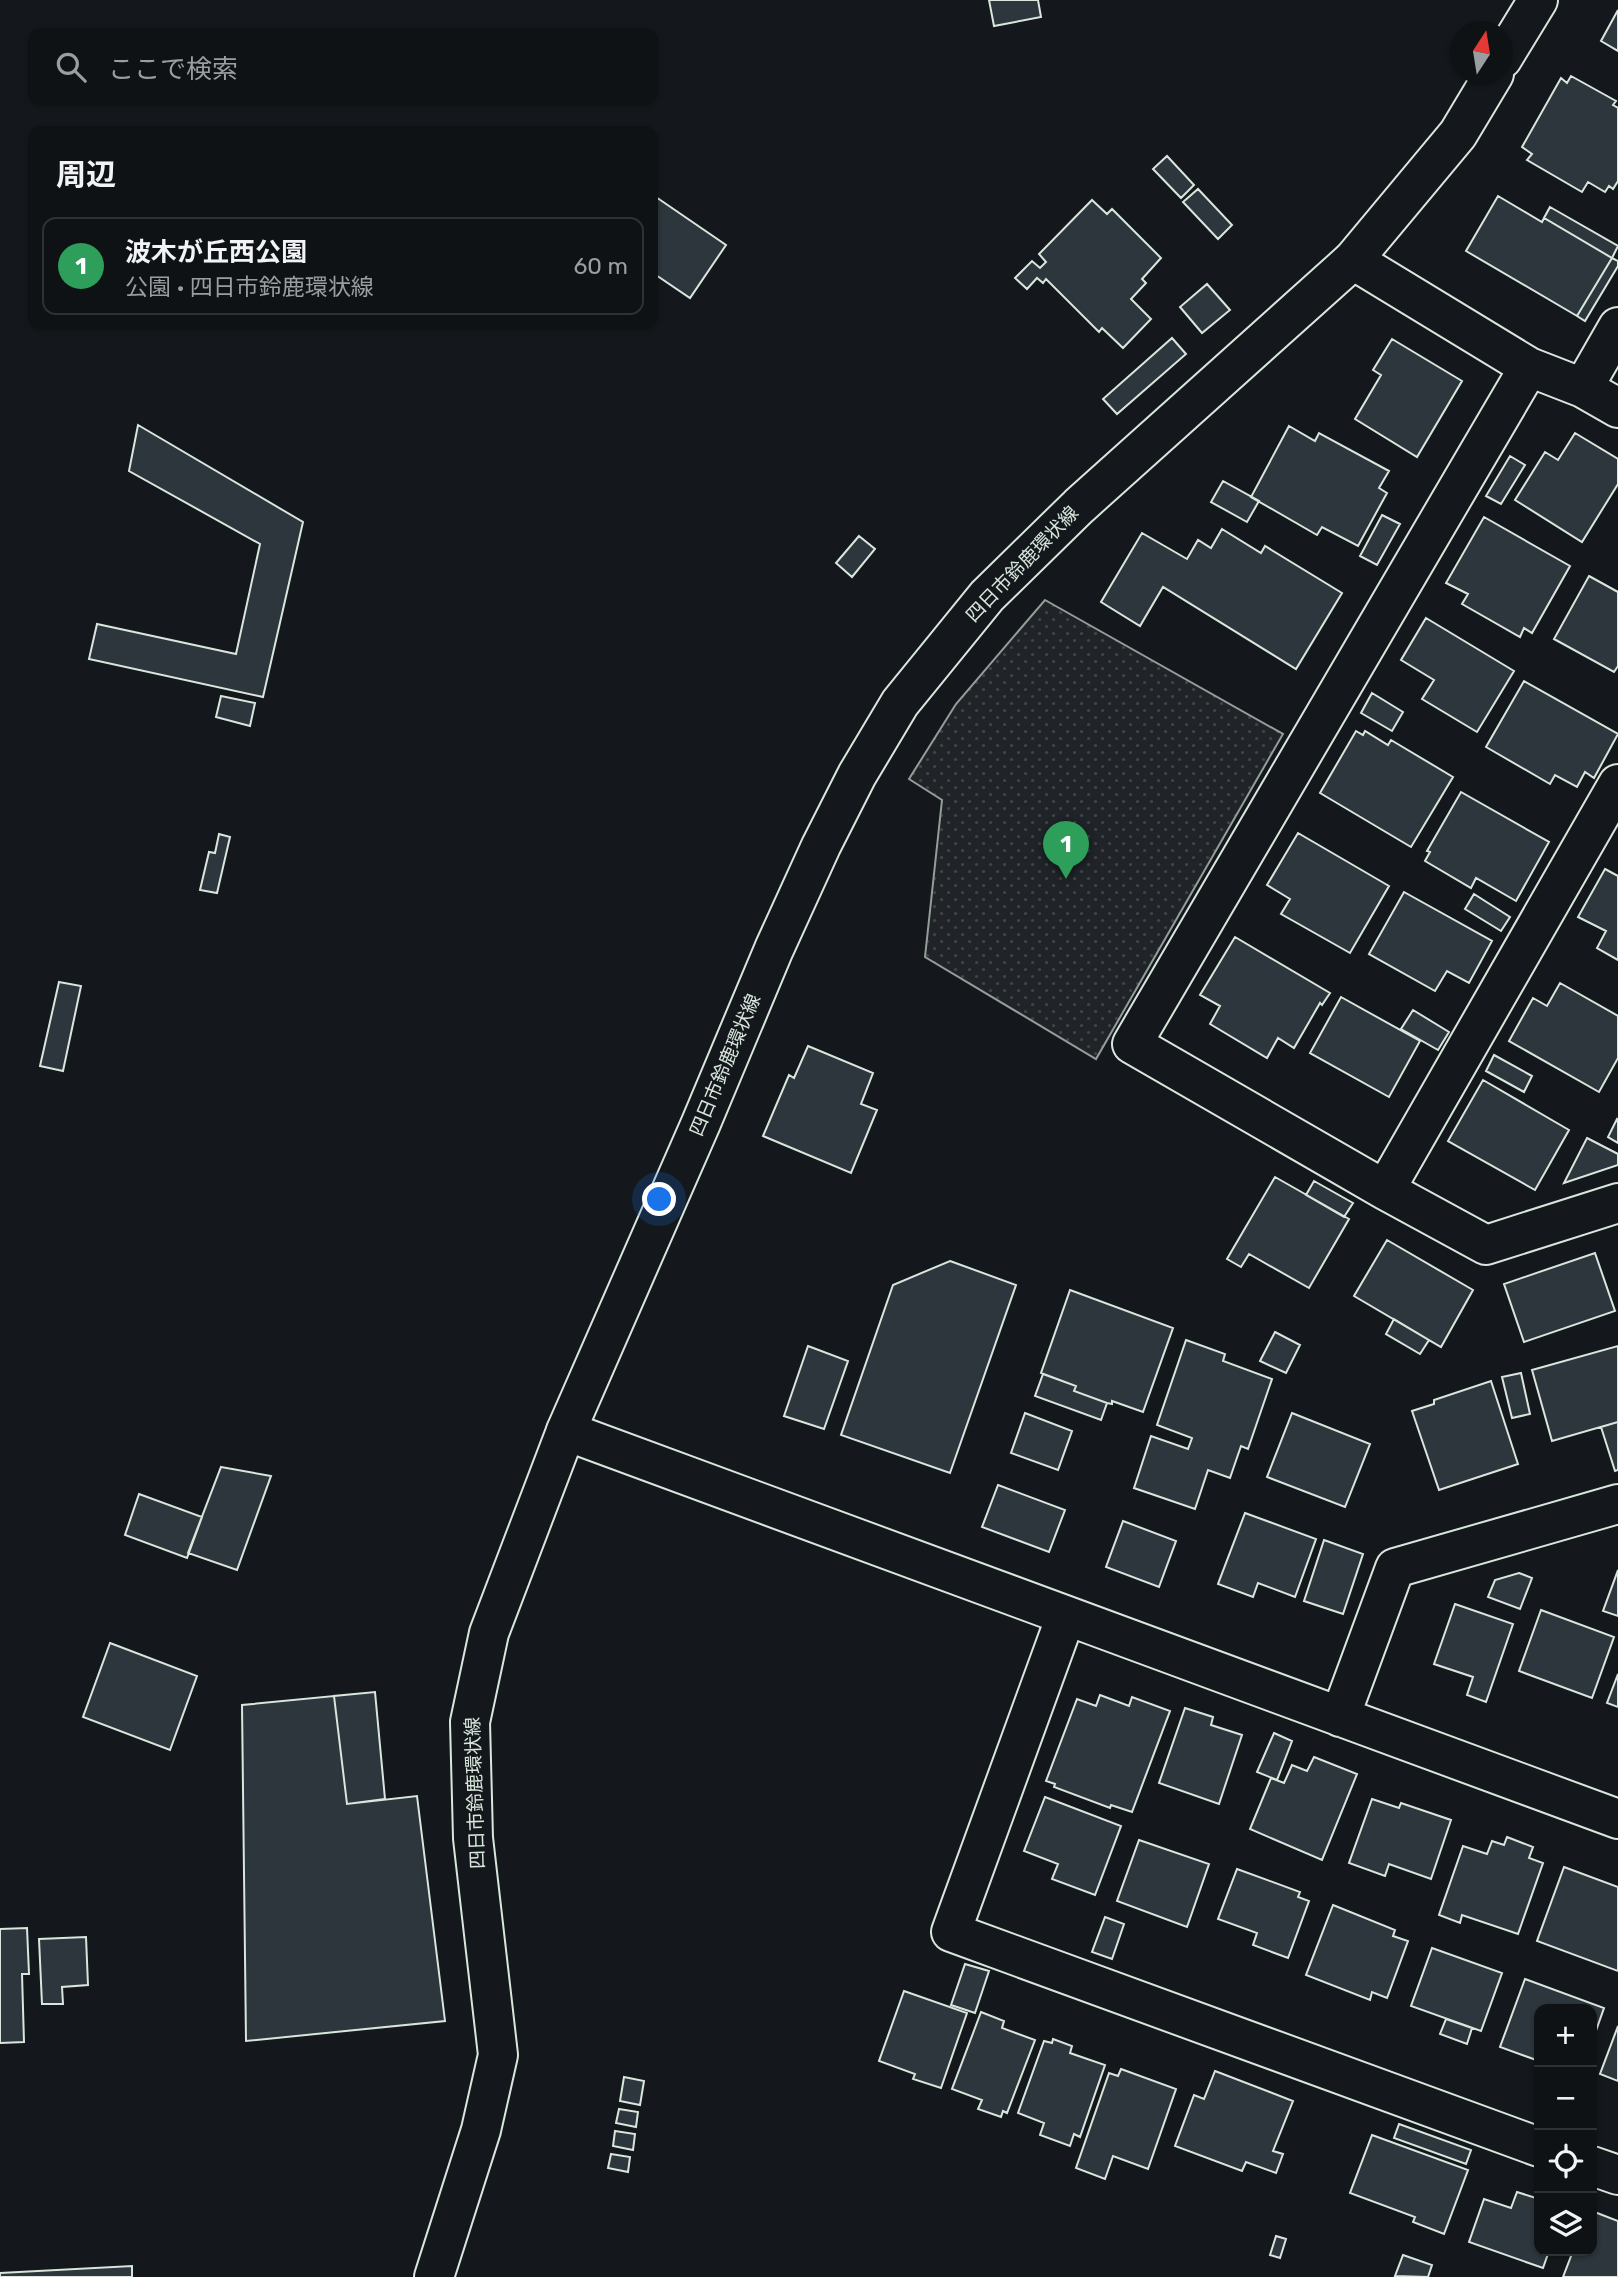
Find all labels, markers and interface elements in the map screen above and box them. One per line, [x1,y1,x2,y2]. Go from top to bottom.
north arrow [1450,21,1513,84]
search box [28,28,658,105]
icon: search [52,48,90,86]
text: ここで検索 [108,54,238,85]
text: 周辺 [56,157,116,193]
text: 波木が丘西公園 [125,237,307,268]
text: 1 [75,252,87,280]
text: 60 m [573,252,628,280]
text: 公園 · 四日市鈴鹿環状線 [125,273,374,301]
street label: 四日市鈴鹿環状線 [961,501,1083,627]
pin: 1 [1043,821,1089,879]
street label: 四日市鈴鹿環状線 [685,991,765,1139]
your location [642,1182,676,1216]
street label: 四日市鈴鹿環状線 [461,1717,489,1869]
map controls [1534,2004,1597,2256]
button: + [1534,2004,1597,2067]
button: − [1534,2067,1597,2130]
button: locate [1534,2130,1597,2193]
button: layers [1534,2193,1597,2256]

